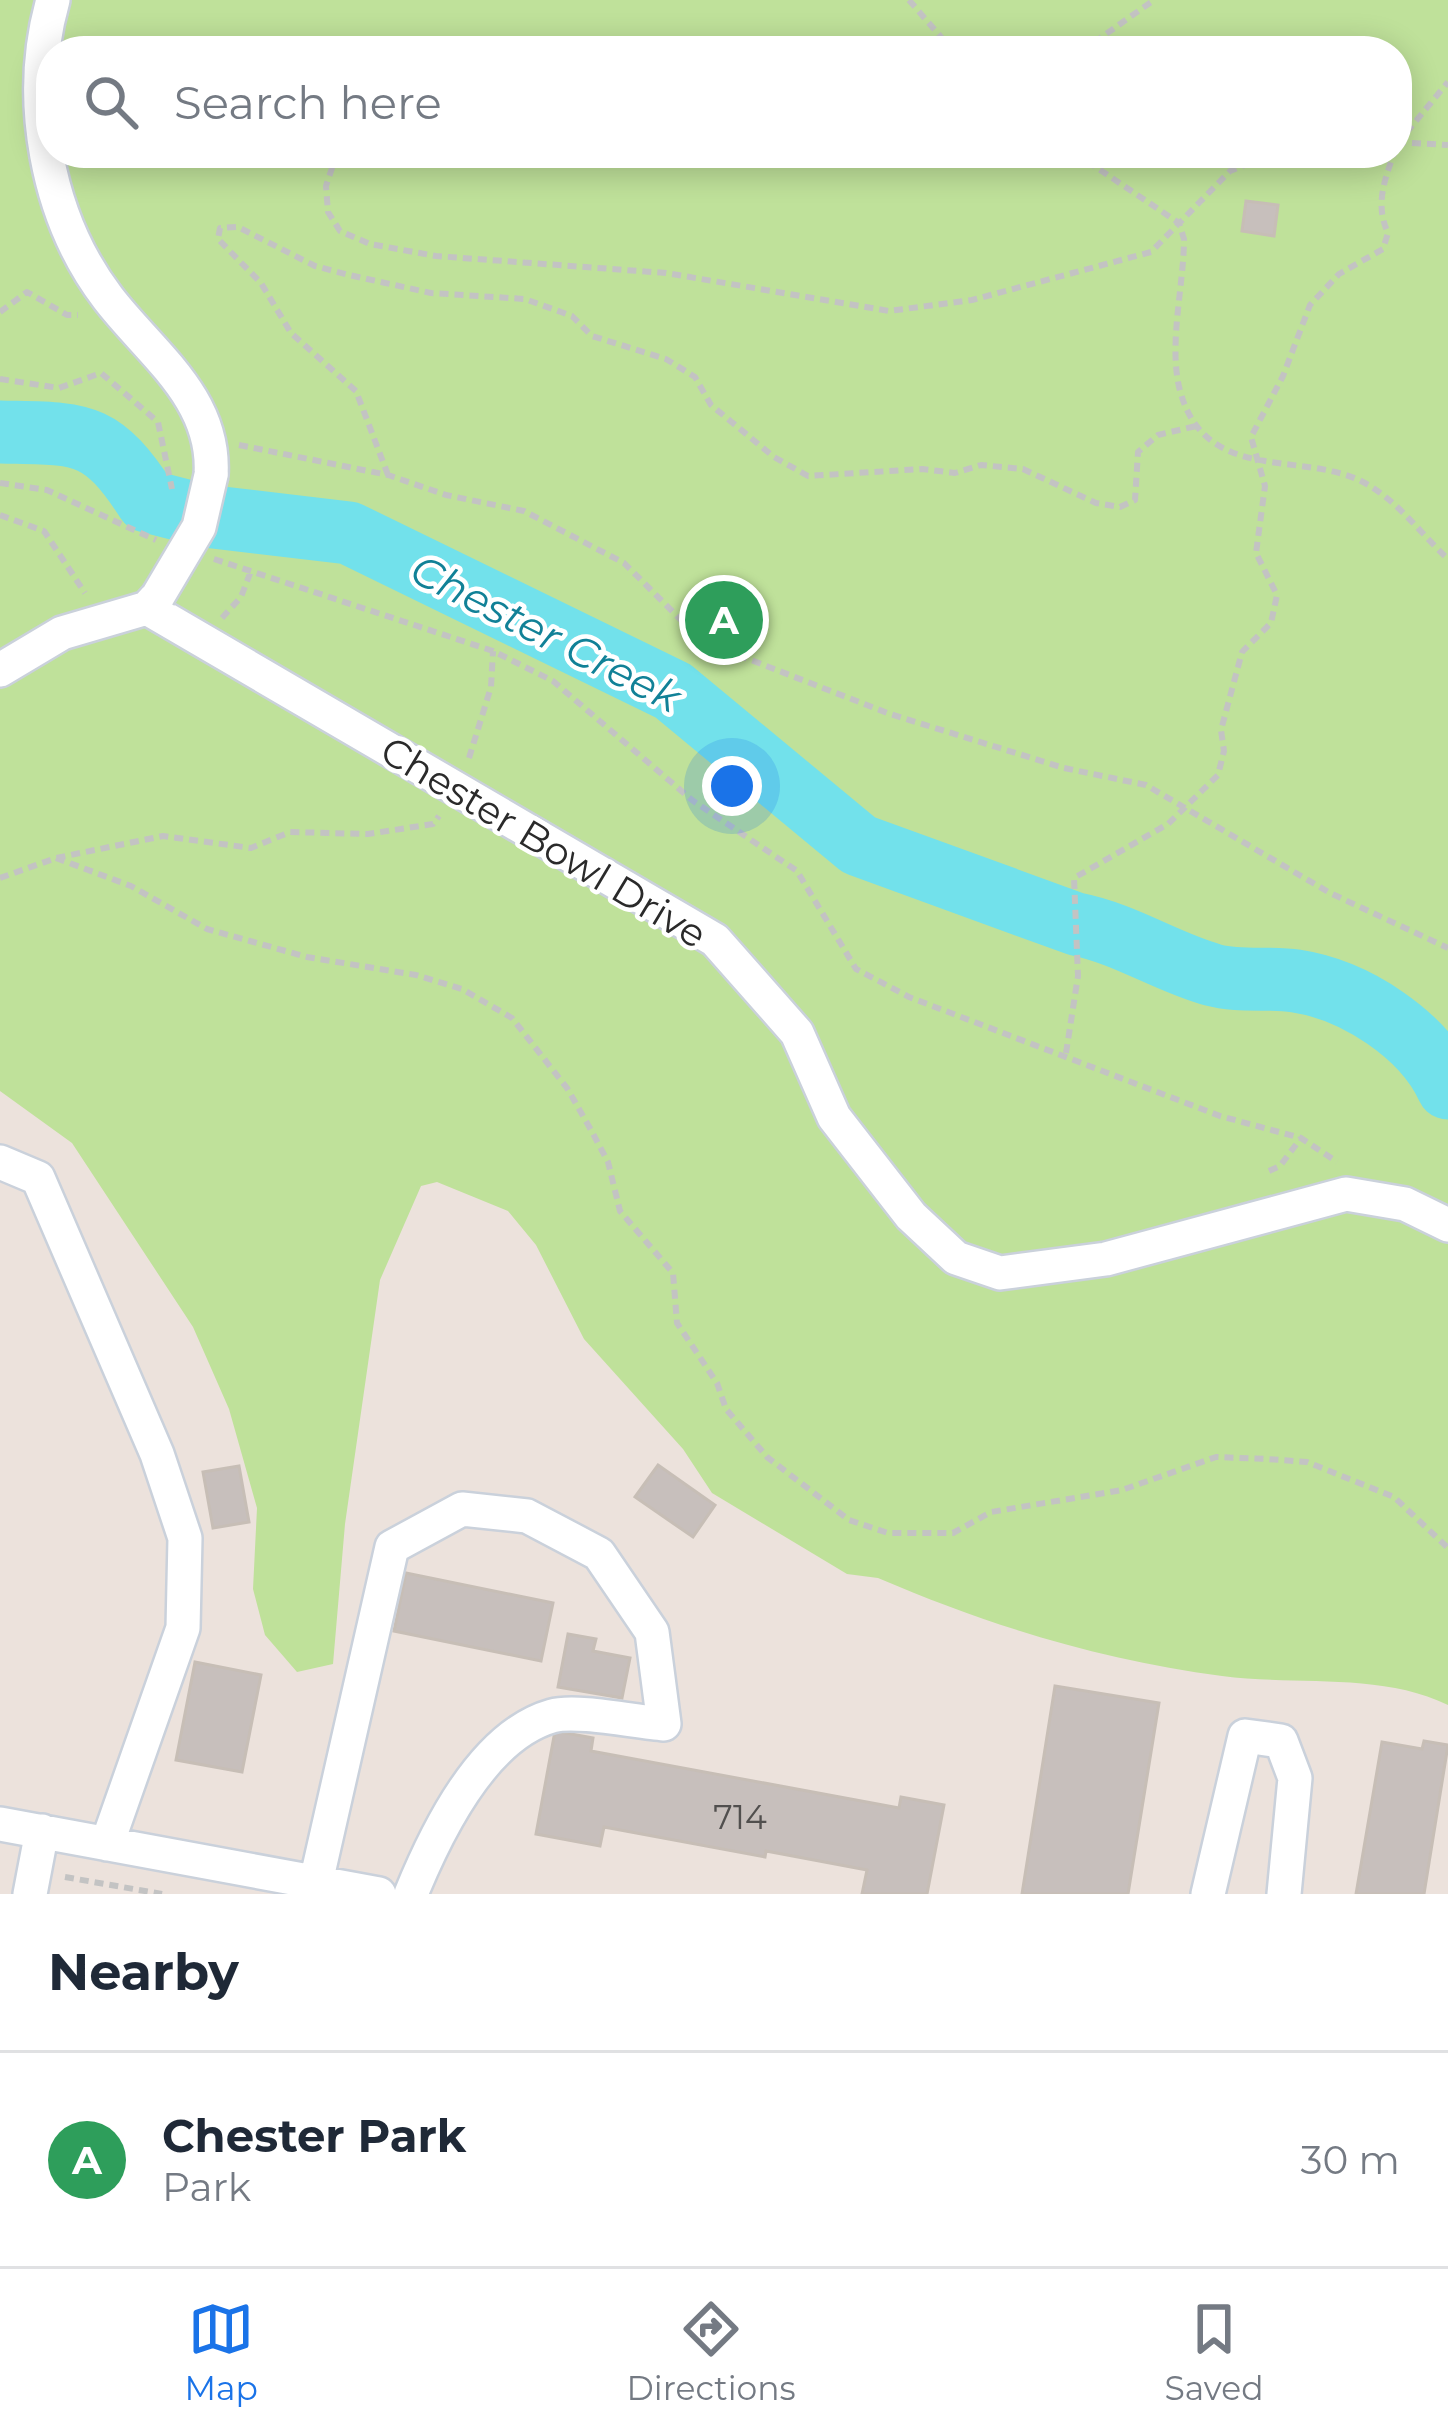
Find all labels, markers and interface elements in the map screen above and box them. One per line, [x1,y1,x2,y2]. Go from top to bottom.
search box [36,36,1412,168]
icon: search [78,69,144,135]
text: Search here [174,75,442,130]
water label: Chester Creek [402,543,692,724]
pin: A [685,575,763,665]
street label: Chester Bowl Drive [372,726,716,958]
your location [702,756,762,816]
house number: 714 [713,1797,767,1837]
text: Nearby [48,1941,239,2003]
text: Chester Park [162,2108,466,2163]
text: A [72,2136,102,2184]
text: 30 m [1301,2136,1400,2184]
text: Park [162,2163,251,2211]
tab: Map [184,2296,258,2408]
tab: Directions [627,2296,796,2408]
tab: Saved [1164,2296,1264,2408]

